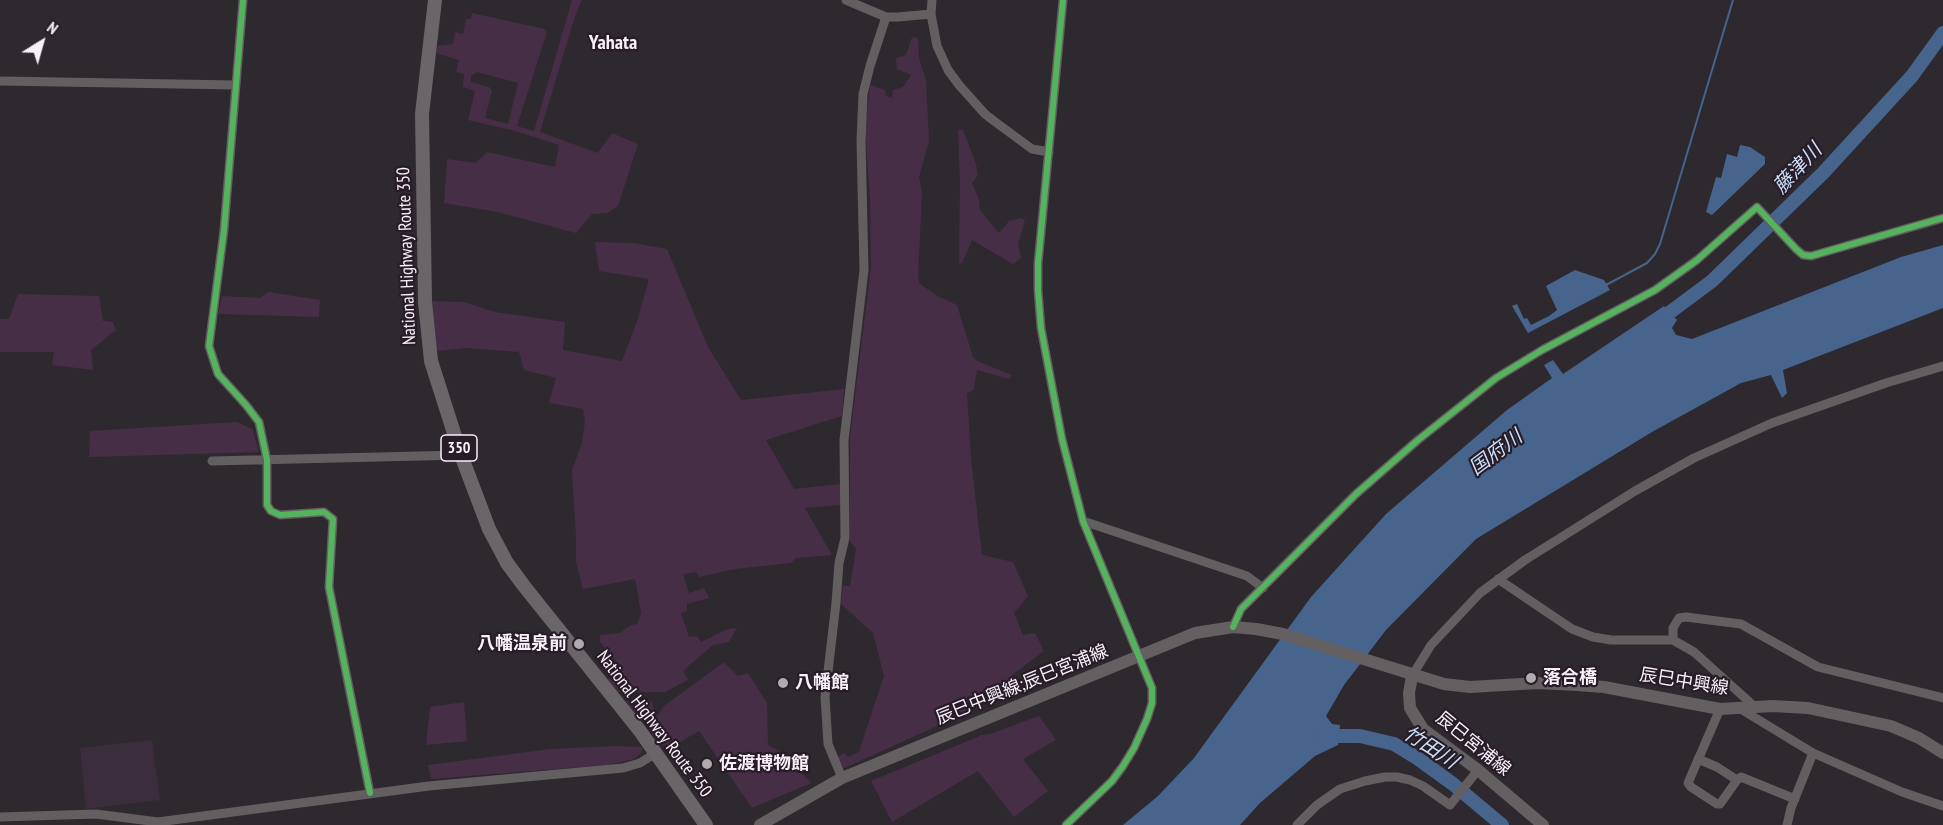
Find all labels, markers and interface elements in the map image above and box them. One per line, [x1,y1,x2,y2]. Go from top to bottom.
north arrow [12,12,72,72]
text: N [43,17,62,38]
district label: Yahata [589,31,637,55]
water label: 藤津川 [1769,139,1827,199]
street label: National Highway Route 350 [393,167,421,345]
water label: 国府川 [1465,425,1527,481]
road number: 350 [441,435,477,461]
place label: 八幡温泉前 [477,633,567,655]
marker: 八幡温泉前 [572,637,586,651]
street label: 辰巳中興線;辰巳宮浦線 [933,641,1111,729]
street label: National Highway Route 350 [592,646,716,802]
street label: 辰巳中興線 [1638,664,1730,700]
place label: 落合橋 [1543,667,1597,689]
marker: 落合橋 [1524,671,1538,685]
place label: 八幡館 [795,672,849,694]
marker: 八幡館 [776,676,790,690]
street label: 辰巳宮浦線 [1431,707,1515,781]
water label: 竹田川 [1398,722,1462,774]
place label: 佐渡博物館 [719,753,809,775]
marker: 佐渡博物館 [700,757,714,771]

